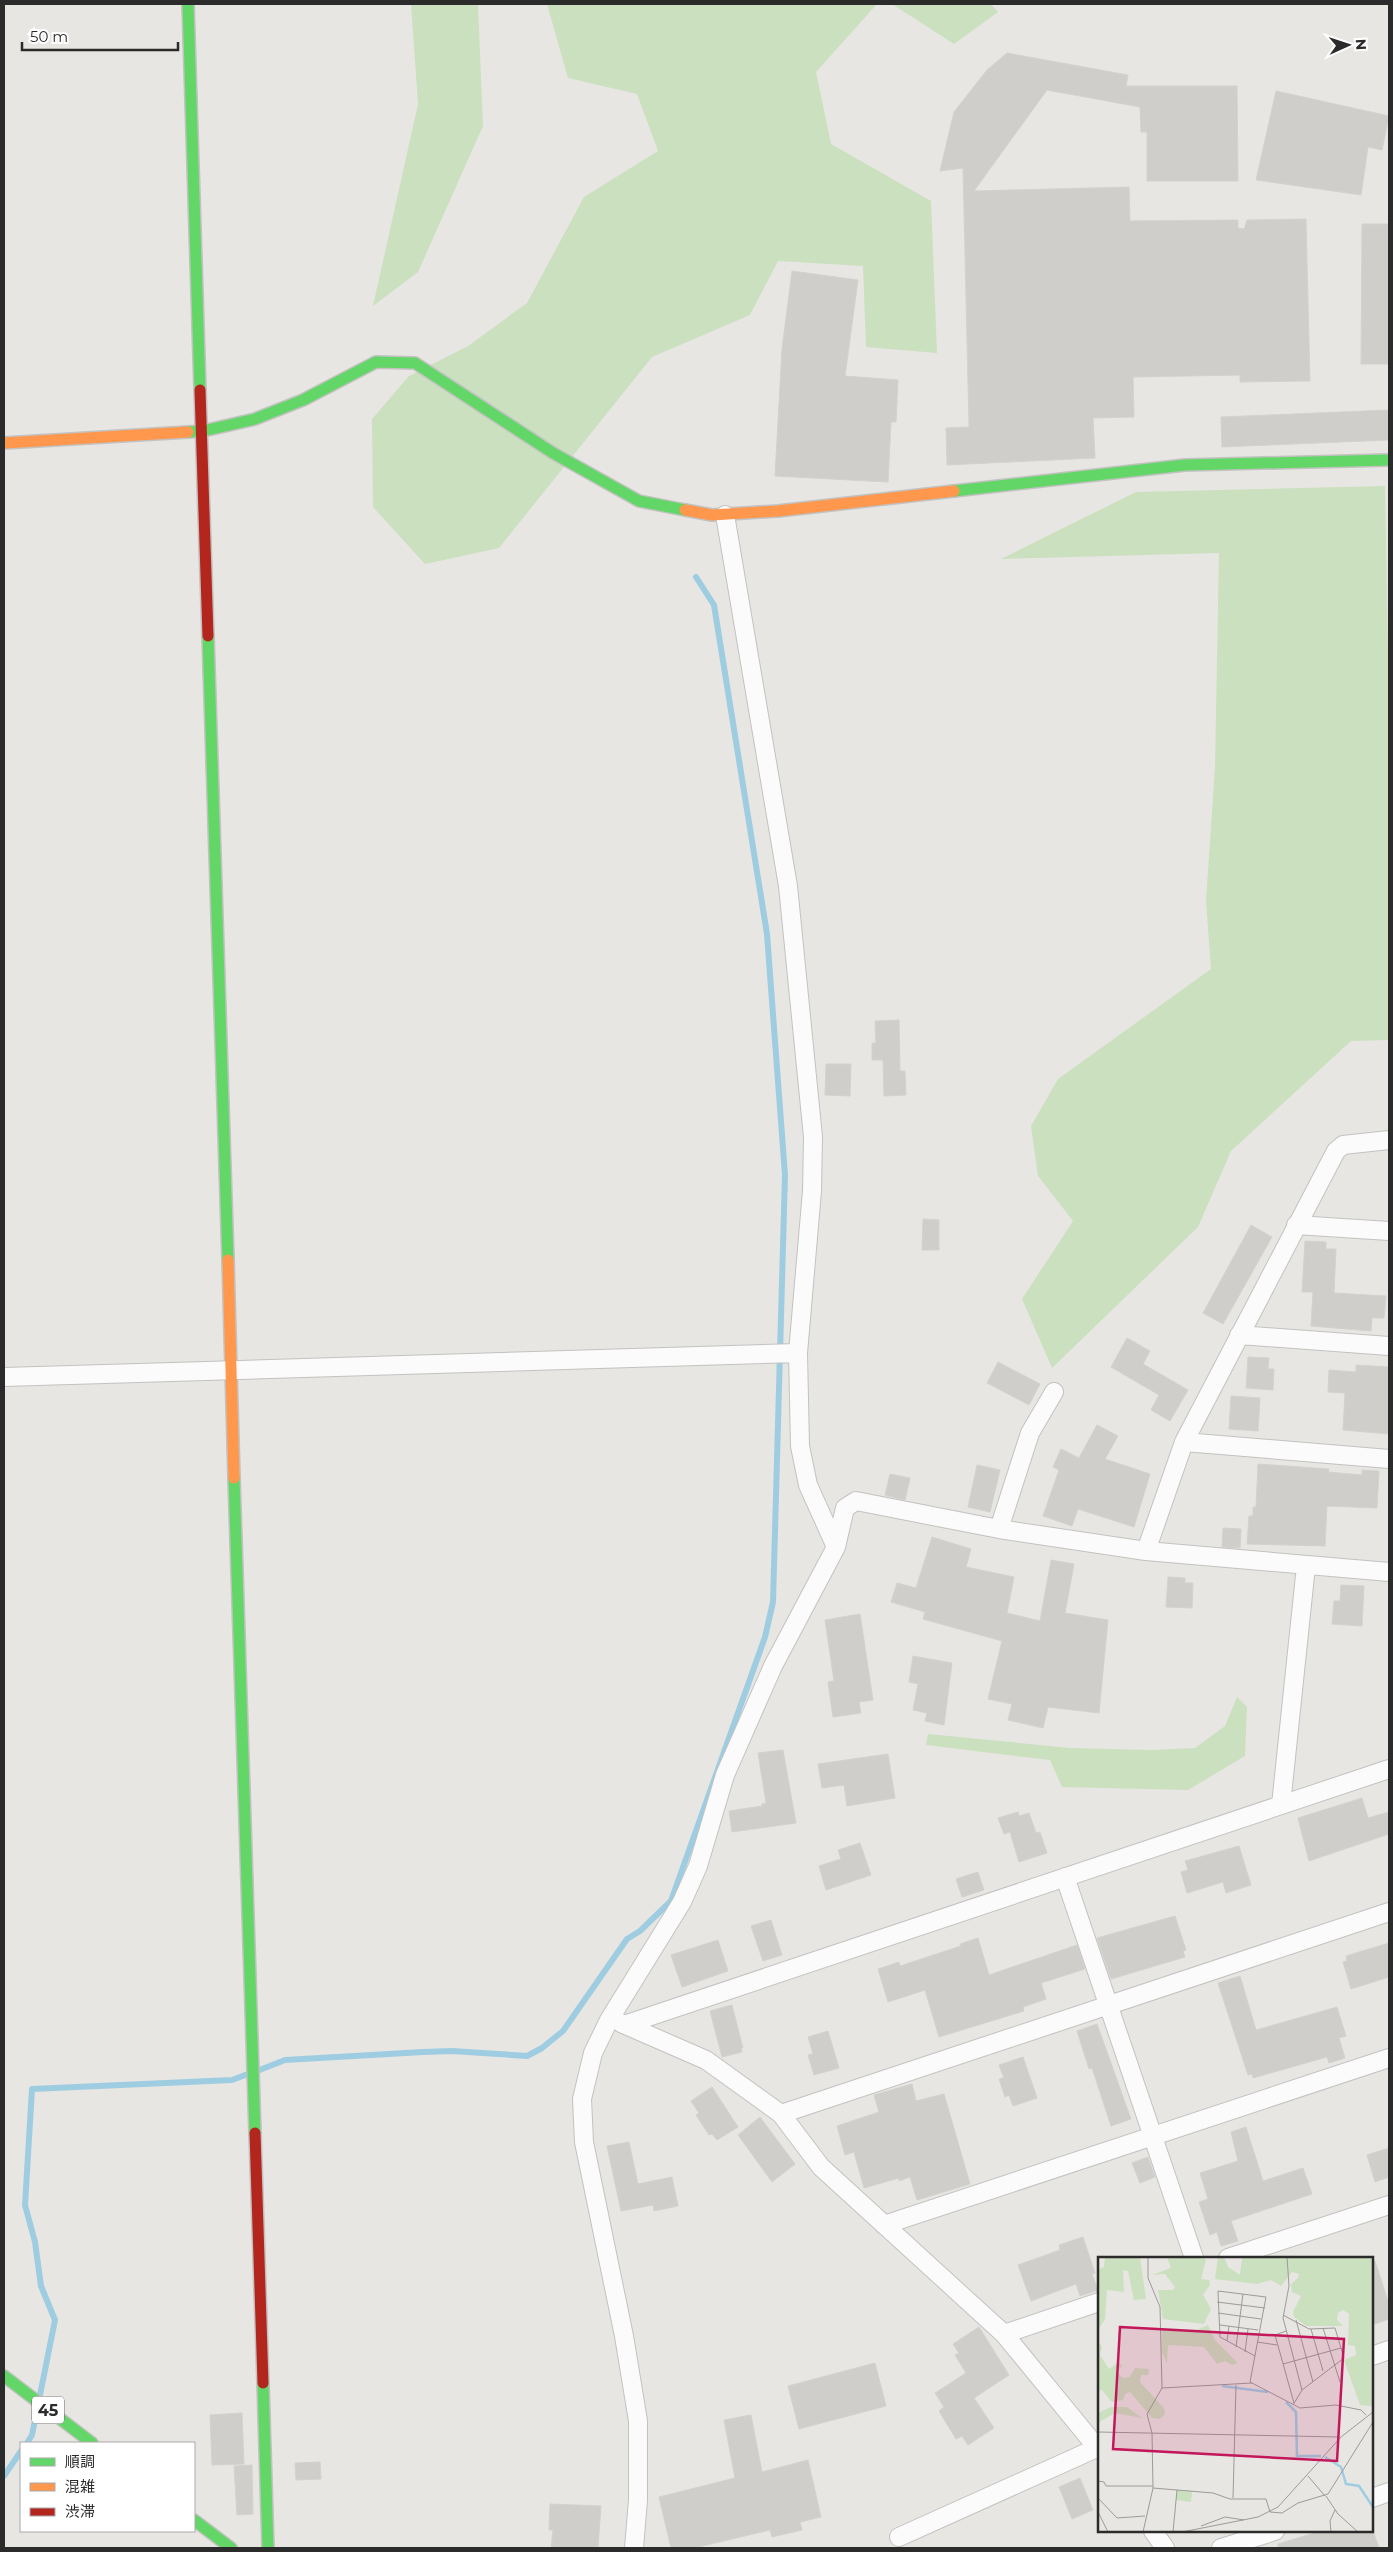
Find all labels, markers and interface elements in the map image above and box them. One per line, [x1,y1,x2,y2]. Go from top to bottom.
scale bar [22,20,179,52]
north arrow [1323,20,1373,70]
text: 50 m [30,27,68,46]
text: N [1352,38,1370,50]
inset map [1098,2257,1373,2532]
road number: 45 [32,2396,64,2424]
legend [20,2442,195,2532]
text: 順調 [65,2452,95,2471]
text: 混雑 [65,2477,95,2496]
text: 渋滞 [65,2502,95,2521]

